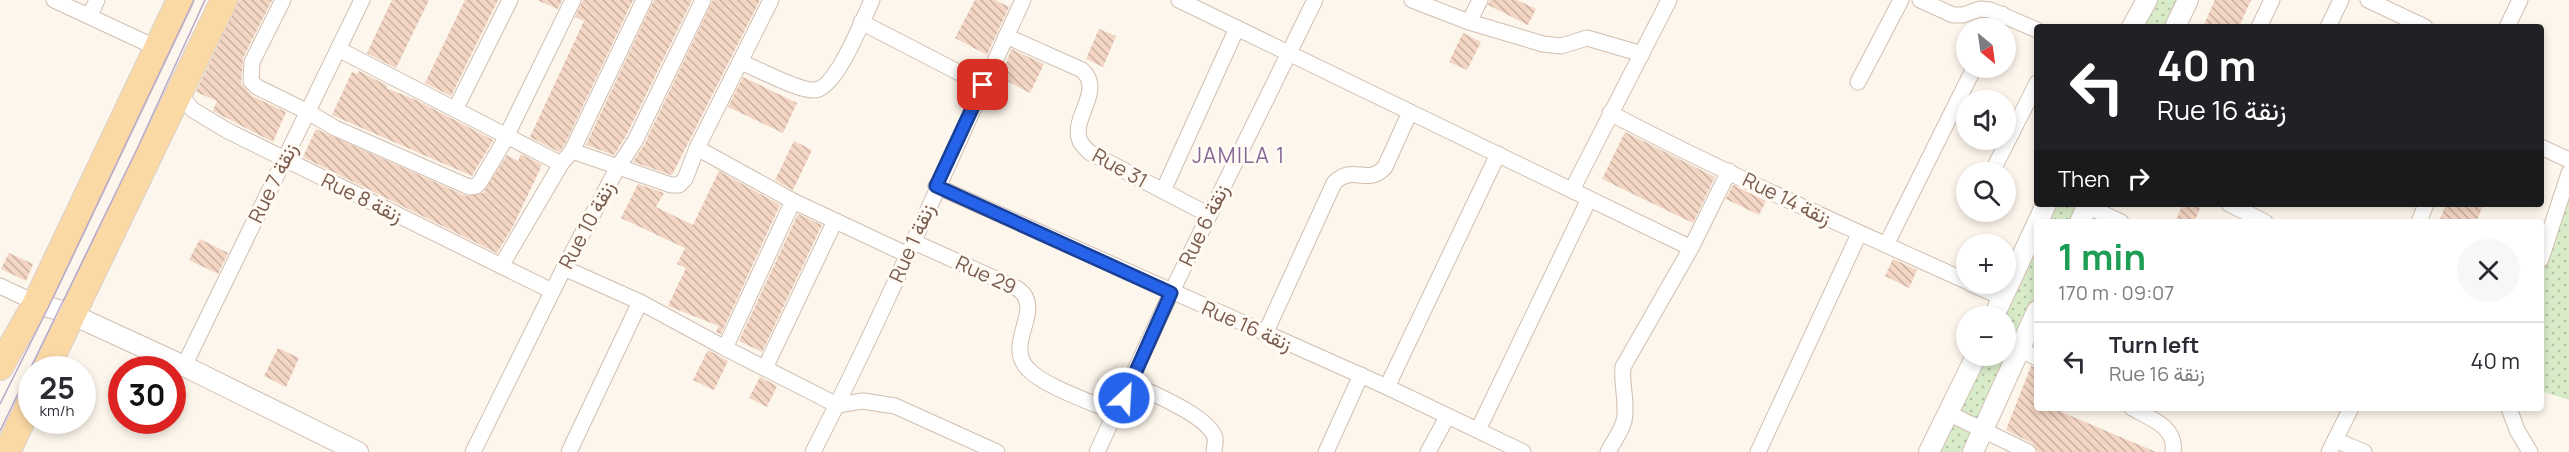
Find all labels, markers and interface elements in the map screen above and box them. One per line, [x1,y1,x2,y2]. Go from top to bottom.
north arrow [1956,18,2016,78]
map controls [1956,18,2016,366]
text: 40 m [2157,36,2256,94]
icon: left [2058,48,2136,126]
pin [957,59,1008,110]
icon: arrive [966,68,999,101]
button: sound [1956,90,2016,150]
text: Rue 16 زنقة [2157,91,2286,128]
street label: Rue 7 زنقة [242,138,303,227]
street label: Rue 31 [1088,141,1153,194]
district label: JAMILA 1 [1192,141,1286,169]
button: search [1956,162,2016,222]
icon: right [2122,162,2155,195]
text: Then [2058,164,2110,194]
street label: Rue 8 زنقة [317,166,407,229]
street label: Rue 14 زنقة [1738,166,1836,232]
street label: Rue 10 زنقة [552,176,621,273]
street label: Rue 6 زنقة [1172,179,1235,270]
street label: Rue 1 زنقة [882,199,941,286]
text: 1 min [2058,232,2146,281]
button: + [1956,234,2016,294]
button: close [2457,239,2520,302]
street label: Rue 29 [952,249,1021,300]
text: 170 m · 09:07 [2058,279,2174,306]
street label: Rue 16 زنقة [1198,294,1297,357]
button: − [1956,306,2016,366]
text: Turn left [2109,330,2199,360]
icon: left [2058,345,2091,378]
text: 40 m [2471,346,2520,376]
speed limit sign: 30 [108,356,186,434]
text: Rue 16 زنقة [2109,360,2205,387]
position arrow [1092,366,1156,430]
text: 25 [39,367,75,408]
text: km/h [40,400,74,421]

